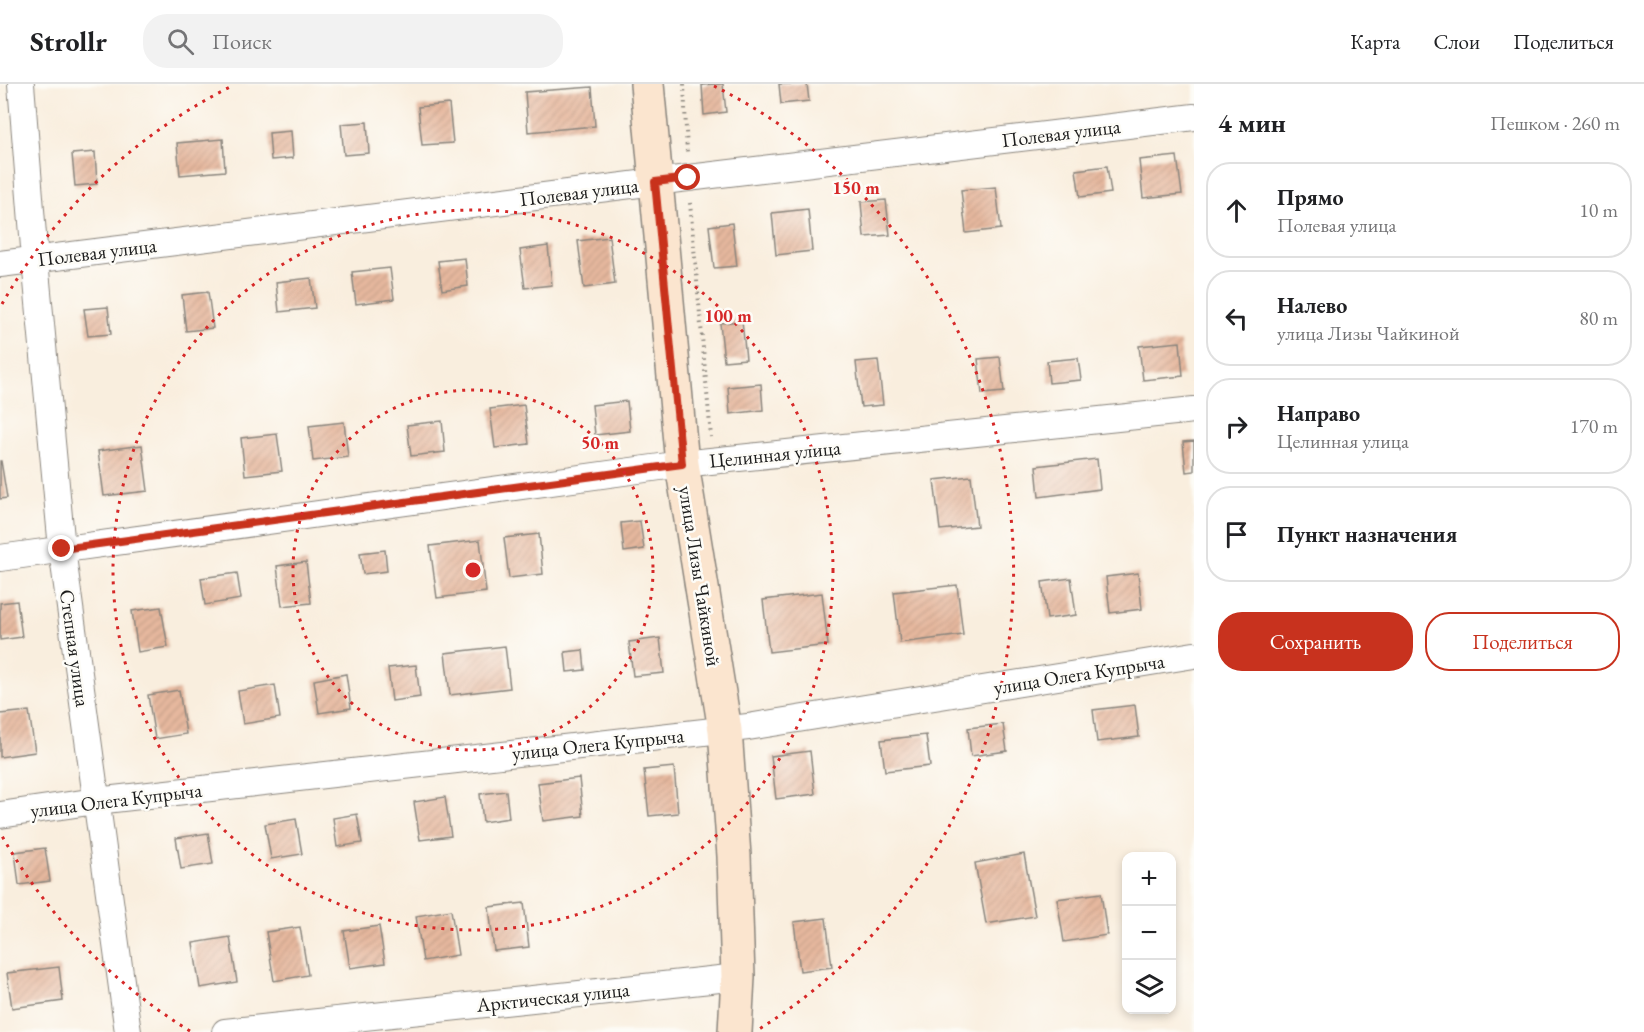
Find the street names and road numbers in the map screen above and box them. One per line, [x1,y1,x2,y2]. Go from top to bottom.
street label: Полевая улица [1000,113,1122,153]
street label: Полевая улица [518,172,640,212]
street label: Полевая улица [36,232,158,272]
street label: Целинная улица [708,434,842,474]
street label: улица Лизы Чайкиной [673,484,727,669]
street label: Степная улица [54,588,96,708]
street label: улица Олега Купрыча [992,648,1166,700]
street label: улица Олега Купрыча [511,722,685,766]
street label: улица Олега Купрыча [29,777,203,823]
street label: Арктическая улица [474,976,631,1018]

